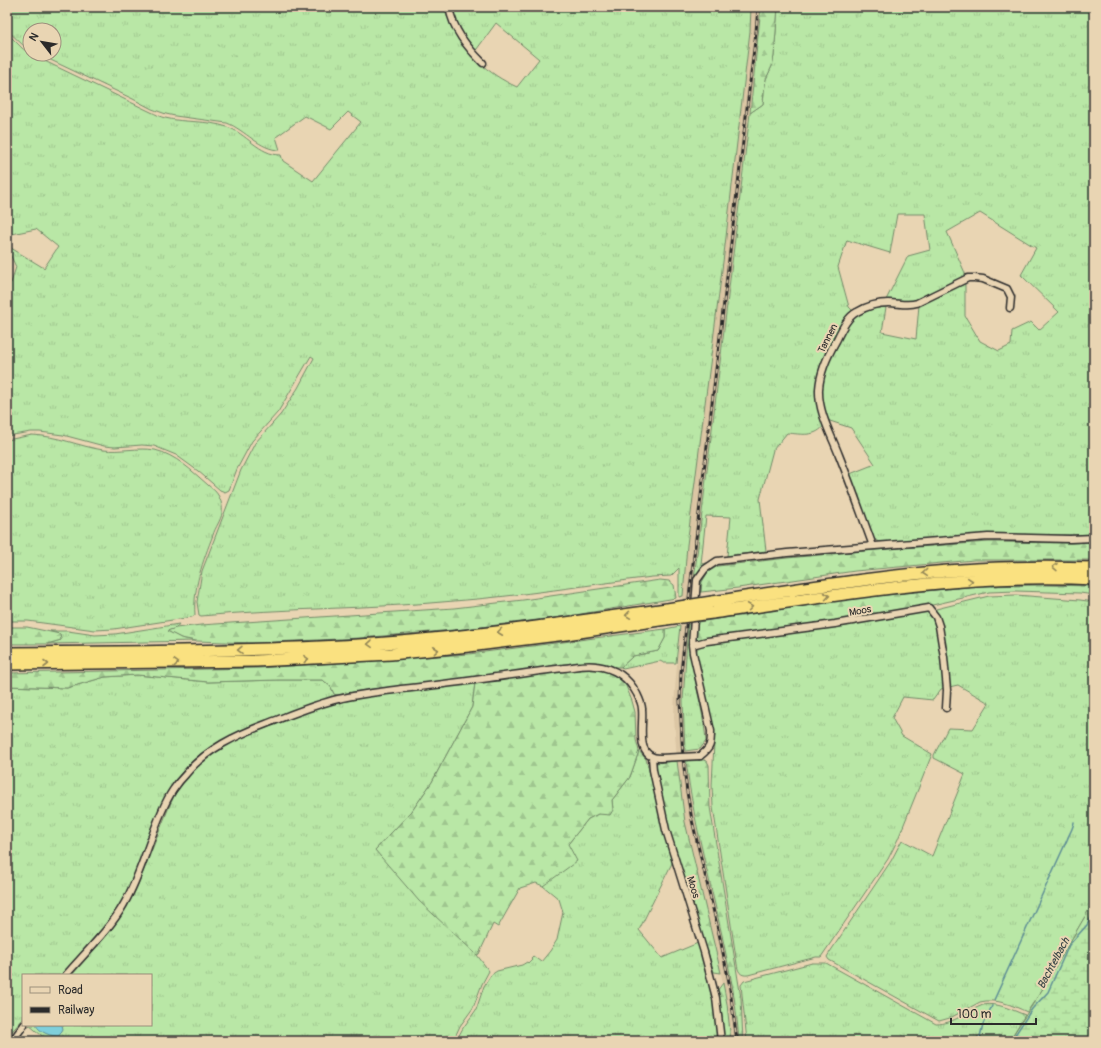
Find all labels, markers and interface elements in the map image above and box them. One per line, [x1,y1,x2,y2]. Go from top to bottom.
north arrow [22,22,62,62]
text: N [26,30,42,44]
street label: Tannen [816,322,840,355]
one-way arrow [1052,563,1058,571]
one-way arrow [922,569,928,578]
one-way arrow [967,576,973,585]
one-way arrow [823,592,830,601]
one-way arrow [747,603,753,612]
street label: Moos [848,603,873,619]
one-way arrow [625,610,632,619]
one-way arrow [497,627,503,636]
one-way arrow [367,640,373,648]
one-way arrow [237,646,243,654]
one-way arrow [433,646,439,655]
one-way arrow [303,654,309,663]
one-way arrow [173,659,179,667]
one-way arrow [43,660,49,668]
street label: Moos [684,875,702,900]
water label: Bachtelbach [1035,935,1073,991]
legend [22,974,152,1026]
text: Road [58,983,83,998]
scale bar [951,1000,1036,1026]
text: Railway [58,1003,94,1018]
text: 100 m [957,1007,992,1022]

